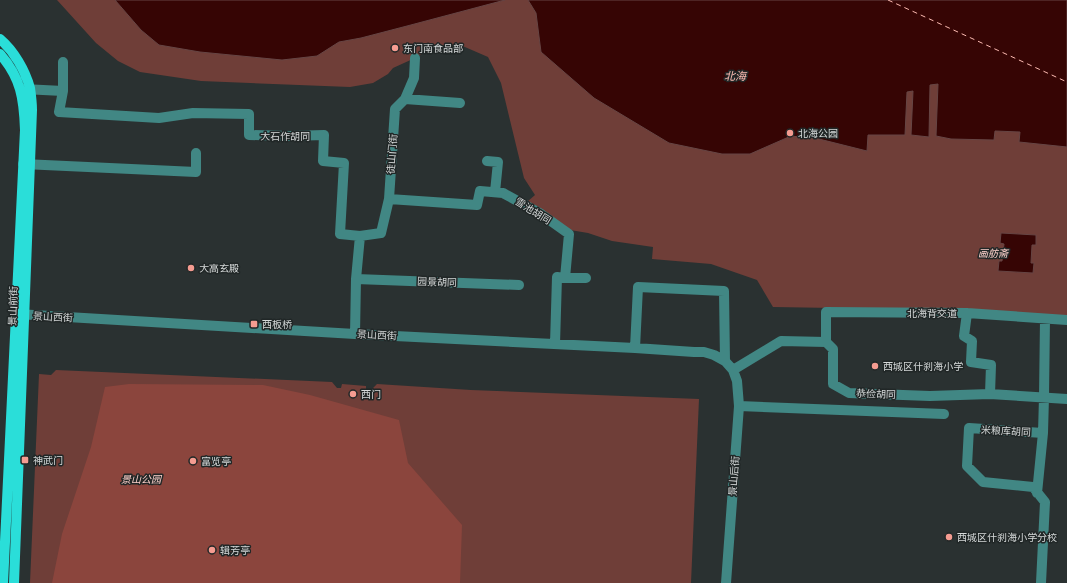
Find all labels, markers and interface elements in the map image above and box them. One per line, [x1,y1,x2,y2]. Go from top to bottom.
place label: 东门南食品部 [403,42,463,55]
marker: 东门南食品部 [390,43,400,53]
water label: 北海 [724,69,748,83]
place label: 北海公园 [798,127,838,140]
marker: 北海公园 [785,128,795,138]
street label: 大石作胡同 [260,130,310,143]
street label: 徒山门街 [384,134,400,174]
street label: 雪池胡同 [513,195,553,227]
park label: 画舫斋 [978,247,1010,260]
place label: 大高玄殿 [199,262,239,275]
marker: 大高玄殿 [186,263,196,273]
street label: 园景胡同 [417,275,457,289]
street label: 景山前街 [6,286,20,326]
street label: 北海背交道 [907,307,957,320]
street label: 景山西街 [33,309,73,325]
place label: 西板桥 [262,318,292,331]
marker: 西板桥 [249,319,259,329]
street label: 景山西街 [357,327,397,343]
place label: 西城区什刹海小学 [883,360,963,373]
marker: 西城区什刹海小学 [870,361,880,371]
street label: 恭俭胡同 [856,387,896,401]
place label: 西门 [361,388,381,401]
marker: 西门 [348,389,358,399]
street label: 米粮库胡同 [981,423,1031,439]
place label: 神武门 [33,454,63,467]
marker: 神武门 [20,455,30,465]
place label: 富览亭 [201,455,231,468]
marker: 富览亭 [188,456,198,466]
street label: 景山后街 [726,456,742,496]
park label: 景山公园 [121,473,163,486]
place label: 西城区什刹海小学分校 [957,531,1057,544]
marker: 西城区什刹海小学分校 [944,532,954,542]
place label: 辑芳亭 [220,544,250,557]
marker: 辑芳亭 [207,545,217,555]

